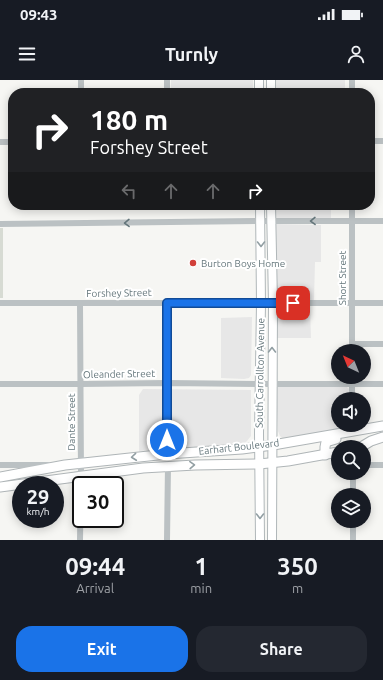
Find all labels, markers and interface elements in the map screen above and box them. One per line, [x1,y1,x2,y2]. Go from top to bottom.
text: 09:43 [20,6,58,23]
icon: menu [16,43,38,65]
icon: person [345,43,367,65]
text: Turnly [165,44,218,64]
icon: right [24,104,76,156]
text: 180 m [90,104,168,135]
text: Forshey Street [90,137,208,157]
icon: left [118,180,140,202]
icon: ahead [160,180,182,202]
icon: ahead [202,180,224,202]
icon: right [244,180,266,202]
one-way arrow [310,217,316,225]
one-way arrow [124,219,130,227]
one-way arrow [257,241,265,247]
street label: Short Street [337,251,348,305]
marker: Burton Boys Home [188,258,198,268]
place label: Burton Boys Home [201,258,285,269]
pin [276,286,310,320]
street label: Forshey Street [86,287,152,299]
icon: arrive [282,292,304,314]
street label: South Carrollton Avenue [254,318,266,428]
north arrow [331,344,371,384]
map controls [331,344,371,528]
one-way arrow [268,347,276,353]
street label: Oleander Street [83,368,155,380]
button: sound [331,392,371,432]
street label: Dante Street [66,393,77,451]
position arrow [146,419,188,461]
street label: Earhart Boulevard [198,437,280,457]
button: search [331,440,371,480]
one-way arrow [131,453,137,462]
one-way arrow [189,461,195,469]
speed limit sign: 30 [72,476,124,528]
text: 29 [27,485,49,508]
button: layers [331,488,371,528]
text: km/h [26,506,50,517]
one-way arrow [256,513,264,519]
text: 09:44 [65,553,125,580]
text: 1 [194,553,208,580]
text: 350 [277,553,318,580]
text: Arrival [76,581,114,595]
text: min [190,581,212,595]
text: m [292,581,303,595]
button: Exit [16,626,188,672]
button: Share [196,626,367,672]

